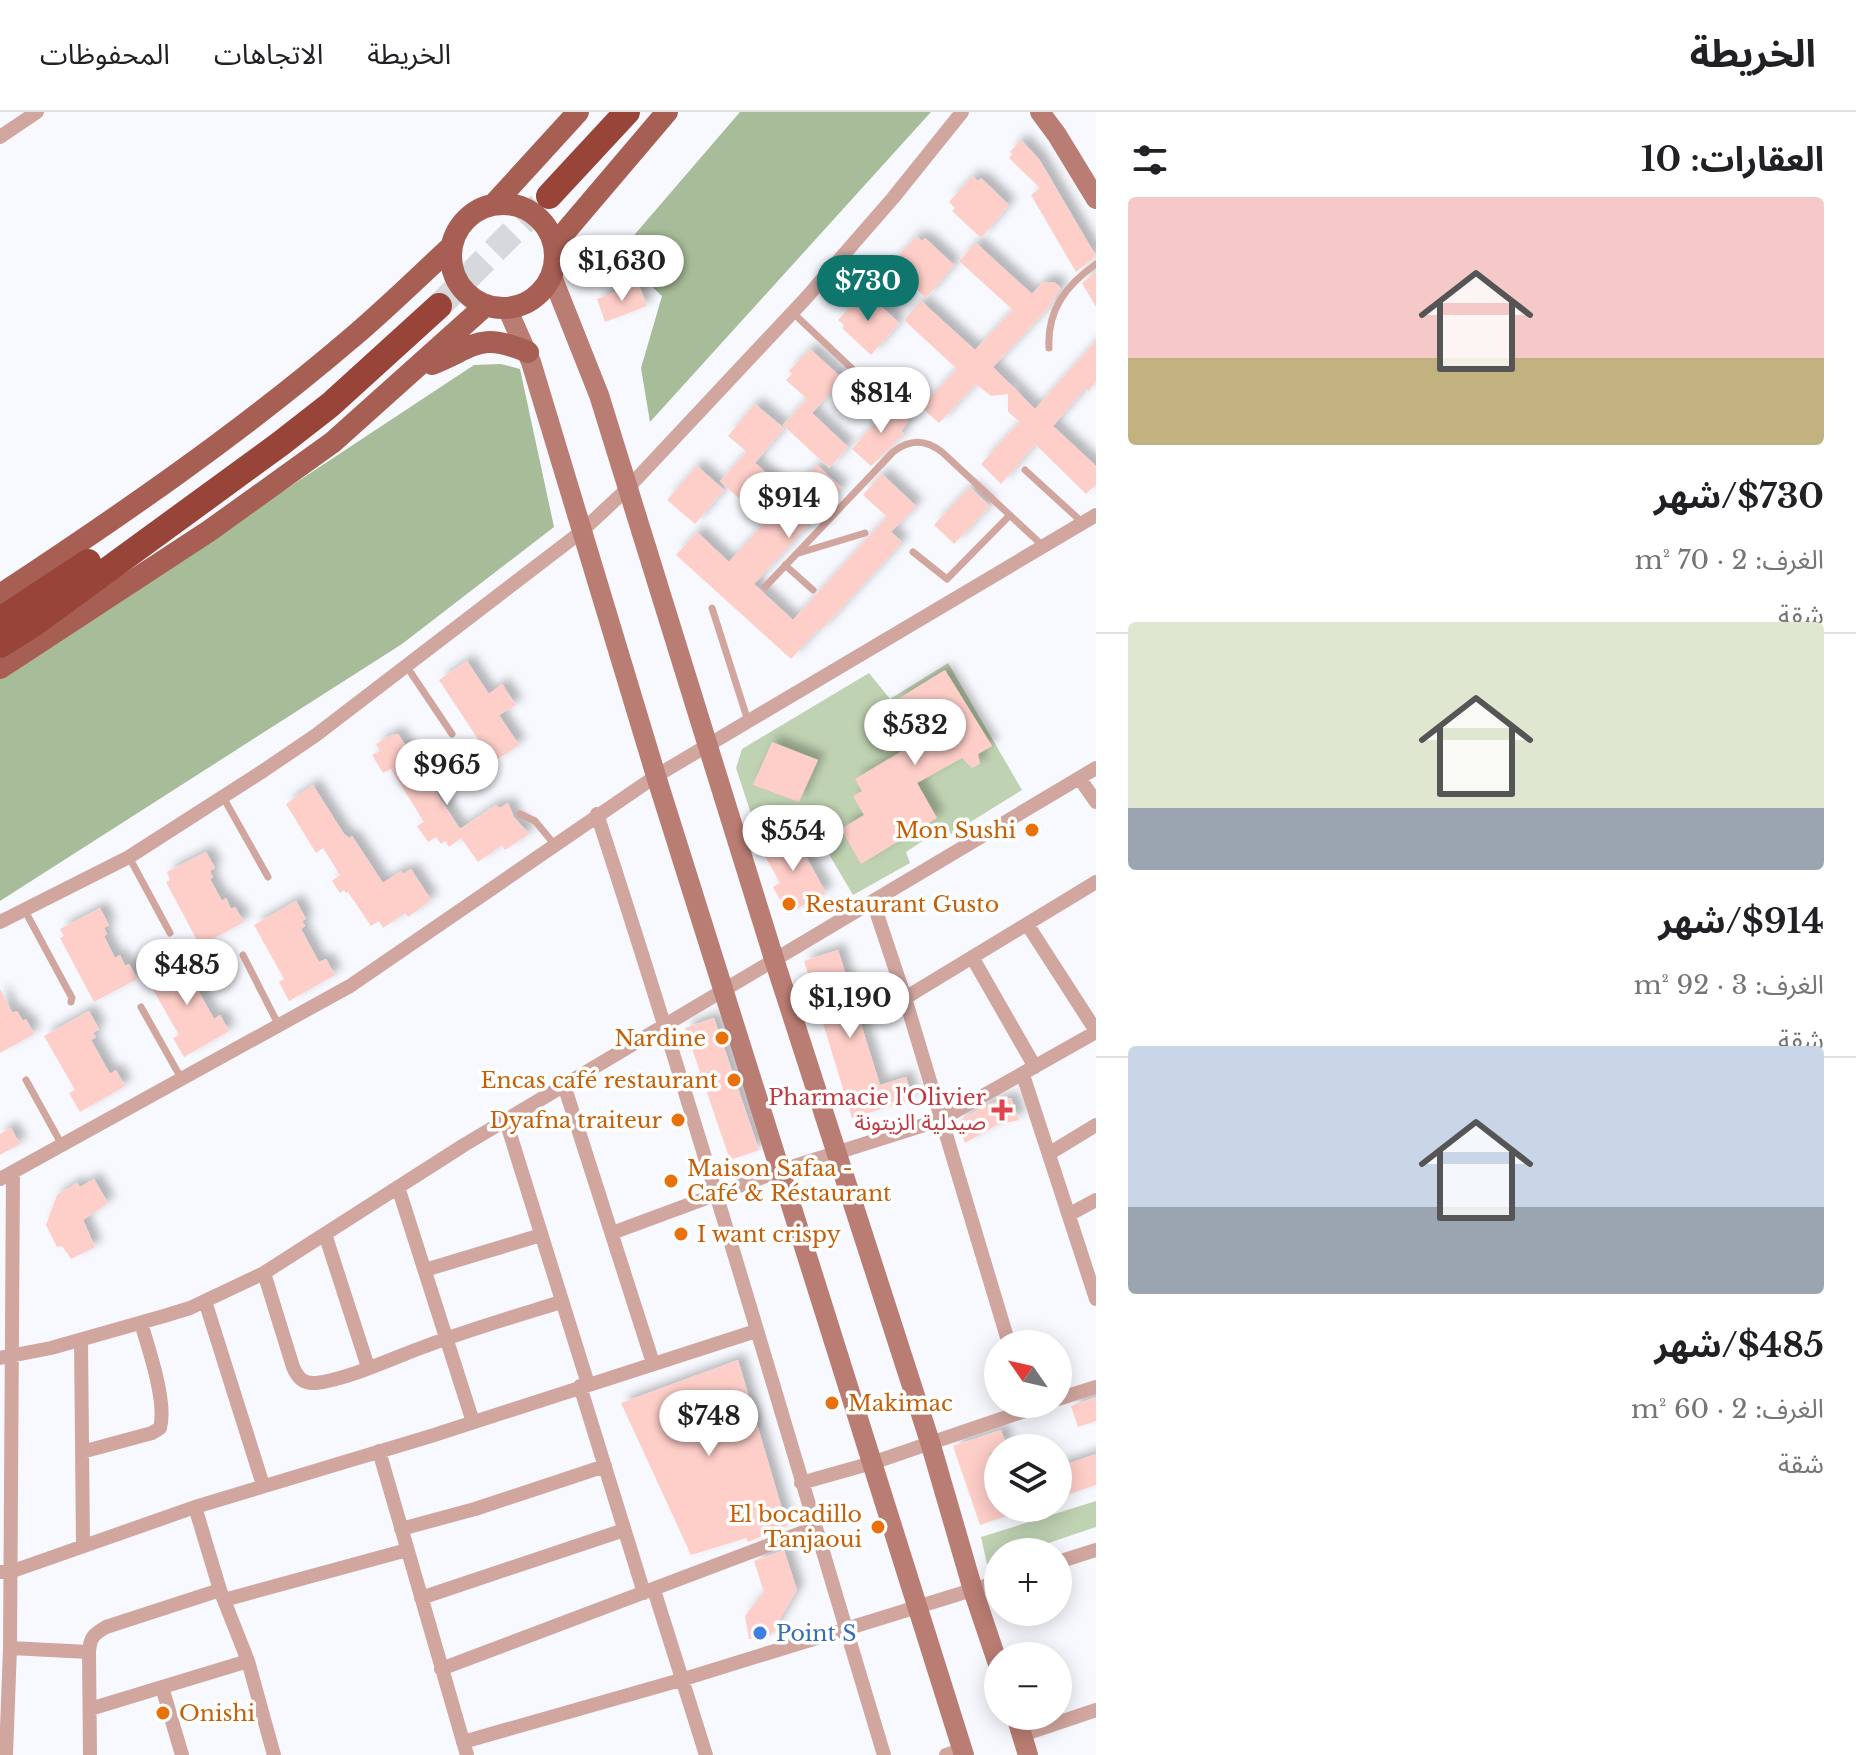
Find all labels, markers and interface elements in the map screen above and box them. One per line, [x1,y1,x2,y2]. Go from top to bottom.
text: الخريطة [1690,30,1816,77]
text: المحفوظات [40,37,170,72]
text: الاتجاهات [214,37,323,72]
text: الخريطة [367,37,451,72]
icon: filters [1128,138,1172,182]
text: العقارات: 10 [1641,138,1824,180]
pin: $1,630 [557,235,687,303]
text: $1,630 [578,245,666,277]
icon: home [1404,249,1548,393]
pin: $730 [821,255,915,323]
text: $730 [835,265,901,297]
pin: $814 [834,367,928,435]
text: $814 [850,377,912,409]
pin: $914 [742,472,836,540]
text: $730/شهر [1654,475,1824,517]
text: $914 [758,482,820,514]
text: الغرف: 2 · 70 m² [1635,544,1824,576]
text: شقة [1778,599,1824,631]
icon: home [1404,674,1548,818]
pin: $532 [868,699,962,767]
text: $532 [882,709,948,741]
pin: $965 [400,739,494,807]
text: $965 [413,749,481,781]
pin: $554 [746,805,840,873]
text: $554 [761,815,825,847]
place label: Mon Sushi [895,817,1016,844]
marker: Mon Sushi [1023,821,1041,839]
place label: Restaurant Gusto [805,891,999,918]
marker: Restaurant Gusto [780,895,798,913]
text: $914/شهر [1659,900,1824,942]
pin: $485 [140,939,234,1007]
text: $485 [154,949,220,981]
text: الغرف: 3 · 92 m² [1634,969,1824,1001]
pin: $1,190 [785,972,915,1040]
text: $1,190 [808,982,892,1014]
text: شقة [1778,1024,1824,1056]
place label: Nardine [614,1025,706,1052]
marker: Nardine [713,1029,731,1047]
place label: Encas café restaurant [481,1067,719,1094]
marker: Encas café restaurant [725,1071,743,1089]
place label: Pharmacie l'Olivier صيدلية الزيتونة [768,1084,986,1136]
icon: home [1404,1098,1548,1242]
marker: Pharmacie l'Olivier صيدلية الزيتونة [993,1101,1011,1119]
place label: Dyafna traiteur [489,1107,662,1134]
marker: Dyafna traiteur [669,1111,687,1129]
place label: Maison Safaa - Café & Réstaurant [687,1155,892,1207]
marker: Maison Safaa - Café & Réstaurant [662,1172,680,1190]
place label: I want crispy [697,1221,841,1248]
marker: I want crispy [672,1225,690,1243]
text: $485/شهر [1654,1324,1824,1366]
north arrow [984,1330,1072,1418]
map controls [984,1330,1072,1730]
pin: $748 [662,1390,756,1458]
place label: Makimac [848,1390,953,1417]
text: الغرف: 2 · 60 m² [1631,1393,1824,1425]
marker: Makimac [823,1394,841,1412]
text: $748 [677,1400,741,1432]
button: layers [984,1434,1072,1522]
text: شقة [1778,1448,1824,1480]
place label: El bocadillo Tanjaoui [729,1501,862,1553]
marker: El bocadillo Tanjaoui [869,1518,887,1536]
button: + [984,1538,1072,1626]
place label: Point S [776,1620,856,1647]
marker: Point S [751,1624,769,1642]
button: − [984,1642,1072,1730]
place label: Onishi [179,1700,256,1727]
marker: Onishi [154,1704,172,1722]

